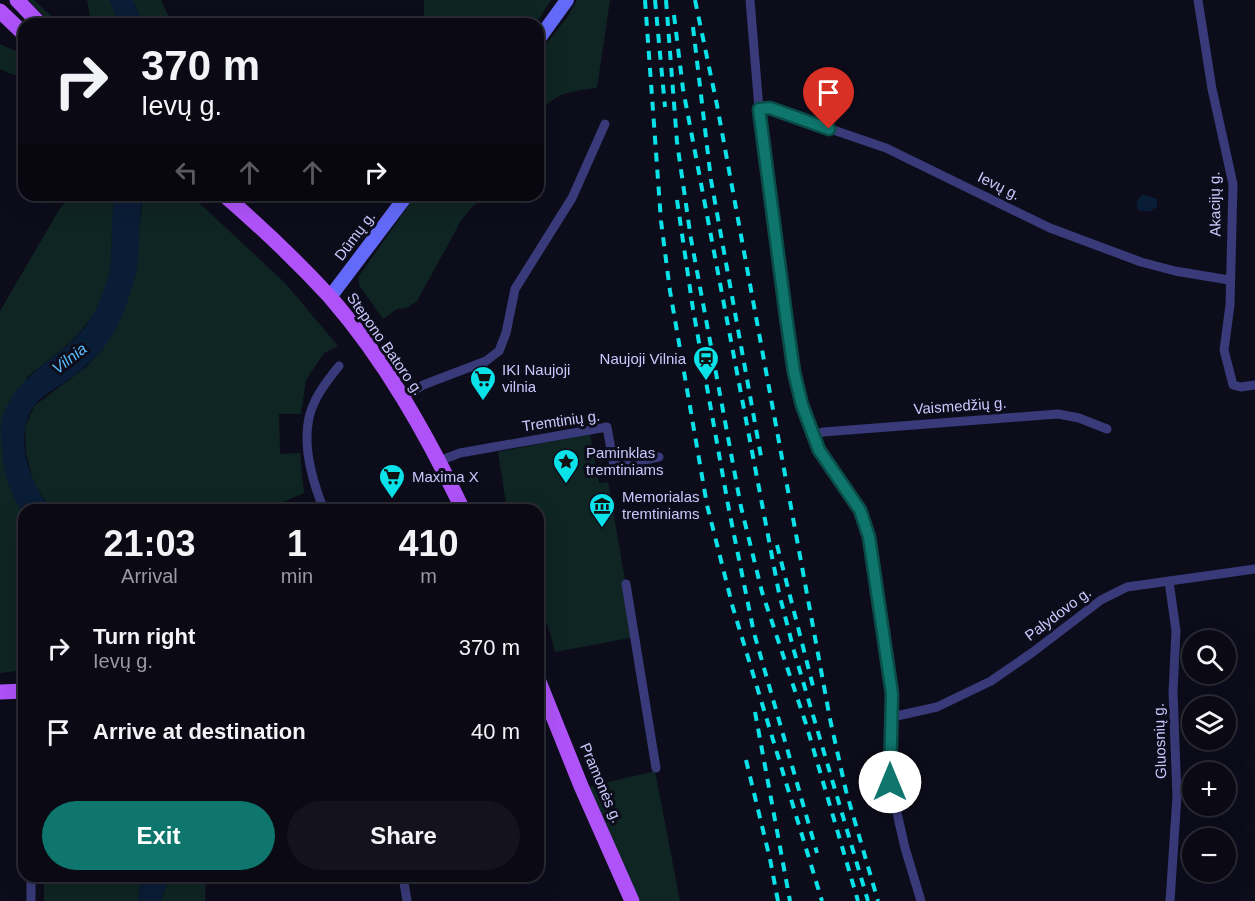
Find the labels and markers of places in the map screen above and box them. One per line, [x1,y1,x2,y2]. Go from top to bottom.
pin [803,67,854,129]
station icon: Naujoji Vilnia [691,344,721,382]
place label: Naujoji Vilnia [600,350,687,367]
place label: IKI Naujoji vilnia [502,361,570,395]
supermarket icon: IKI Naujoji vilnia [468,364,498,402]
place label: Paminklas tremtiniams [586,444,664,478]
place icon: Paminklas tremtiniams [551,447,581,485]
supermarket icon: Maxima X [377,462,407,500]
place label: Maxima X [412,468,479,485]
place label: Memorialas tremtiniams [622,488,700,522]
museum icon: Memorialas tremtiniams [587,491,617,529]

